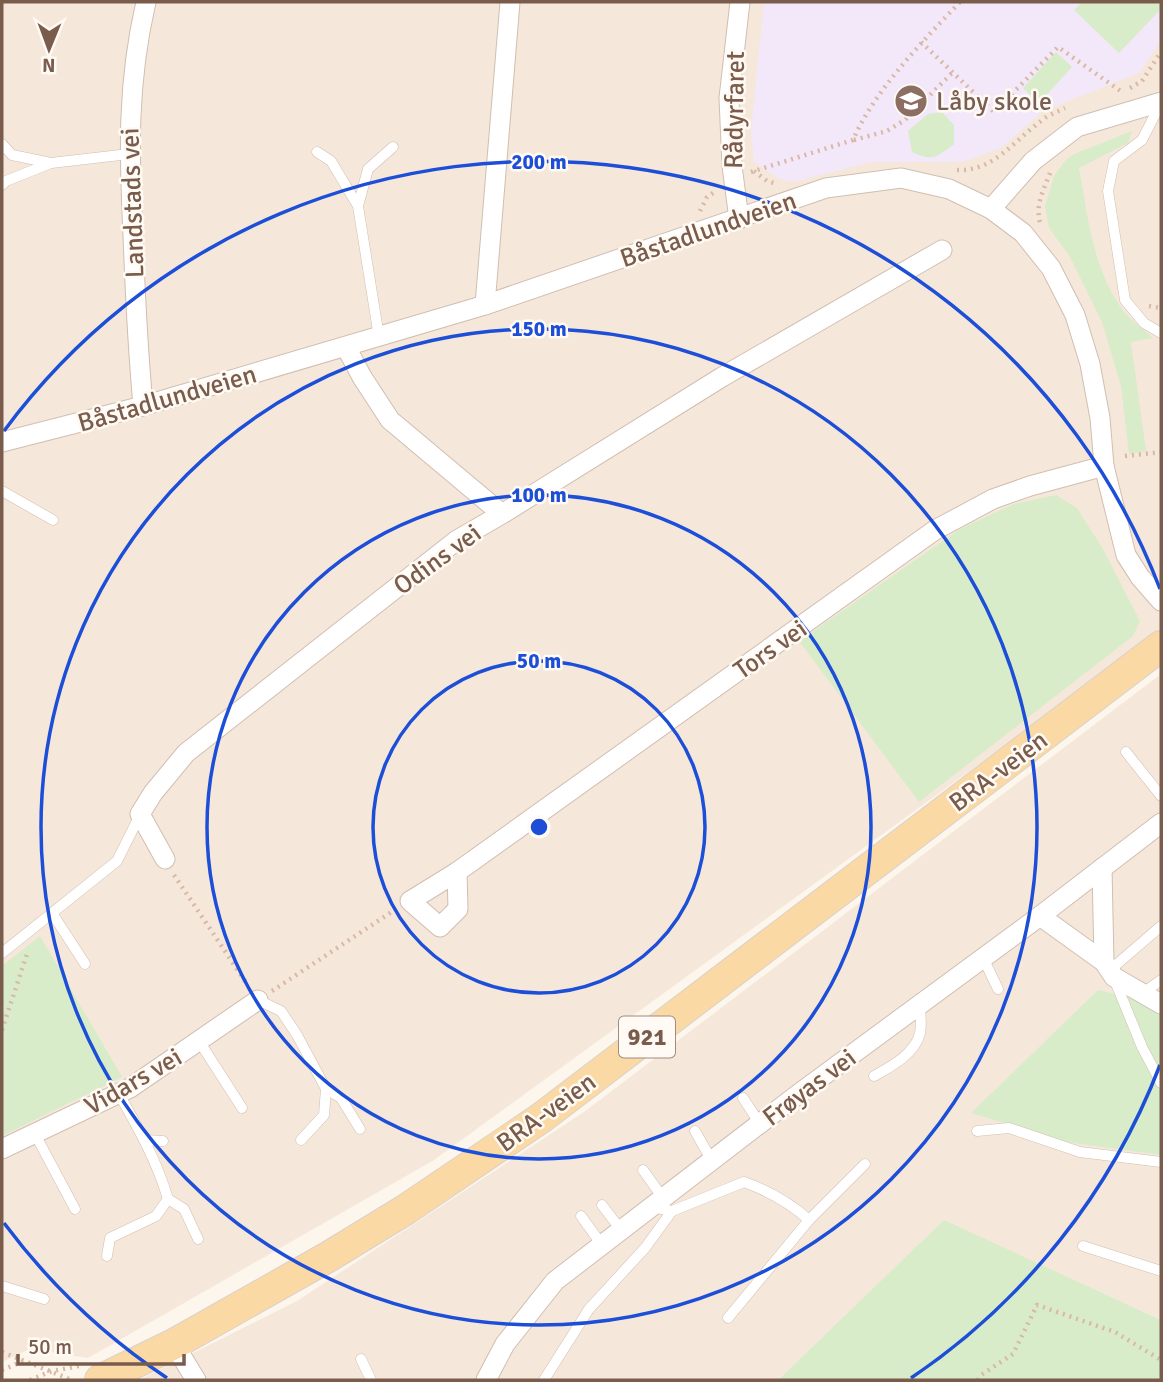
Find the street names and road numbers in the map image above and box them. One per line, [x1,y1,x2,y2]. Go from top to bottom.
street label: Rådyrfaret [718,51,752,169]
street label: Landstads vei [114,127,152,279]
street label: Båstadlundveien [616,185,801,275]
street label: Båstadlundveien [74,358,260,440]
street label: Odins vei [387,517,488,602]
street label: Tors vei [728,613,813,687]
street label: BRA-veien [943,724,1054,819]
road number: 921 [619,1016,675,1058]
street label: Vidars vei [79,1041,188,1123]
street label: Frøyas vei [756,1042,863,1133]
street label: BRA-veien [491,1066,603,1160]

